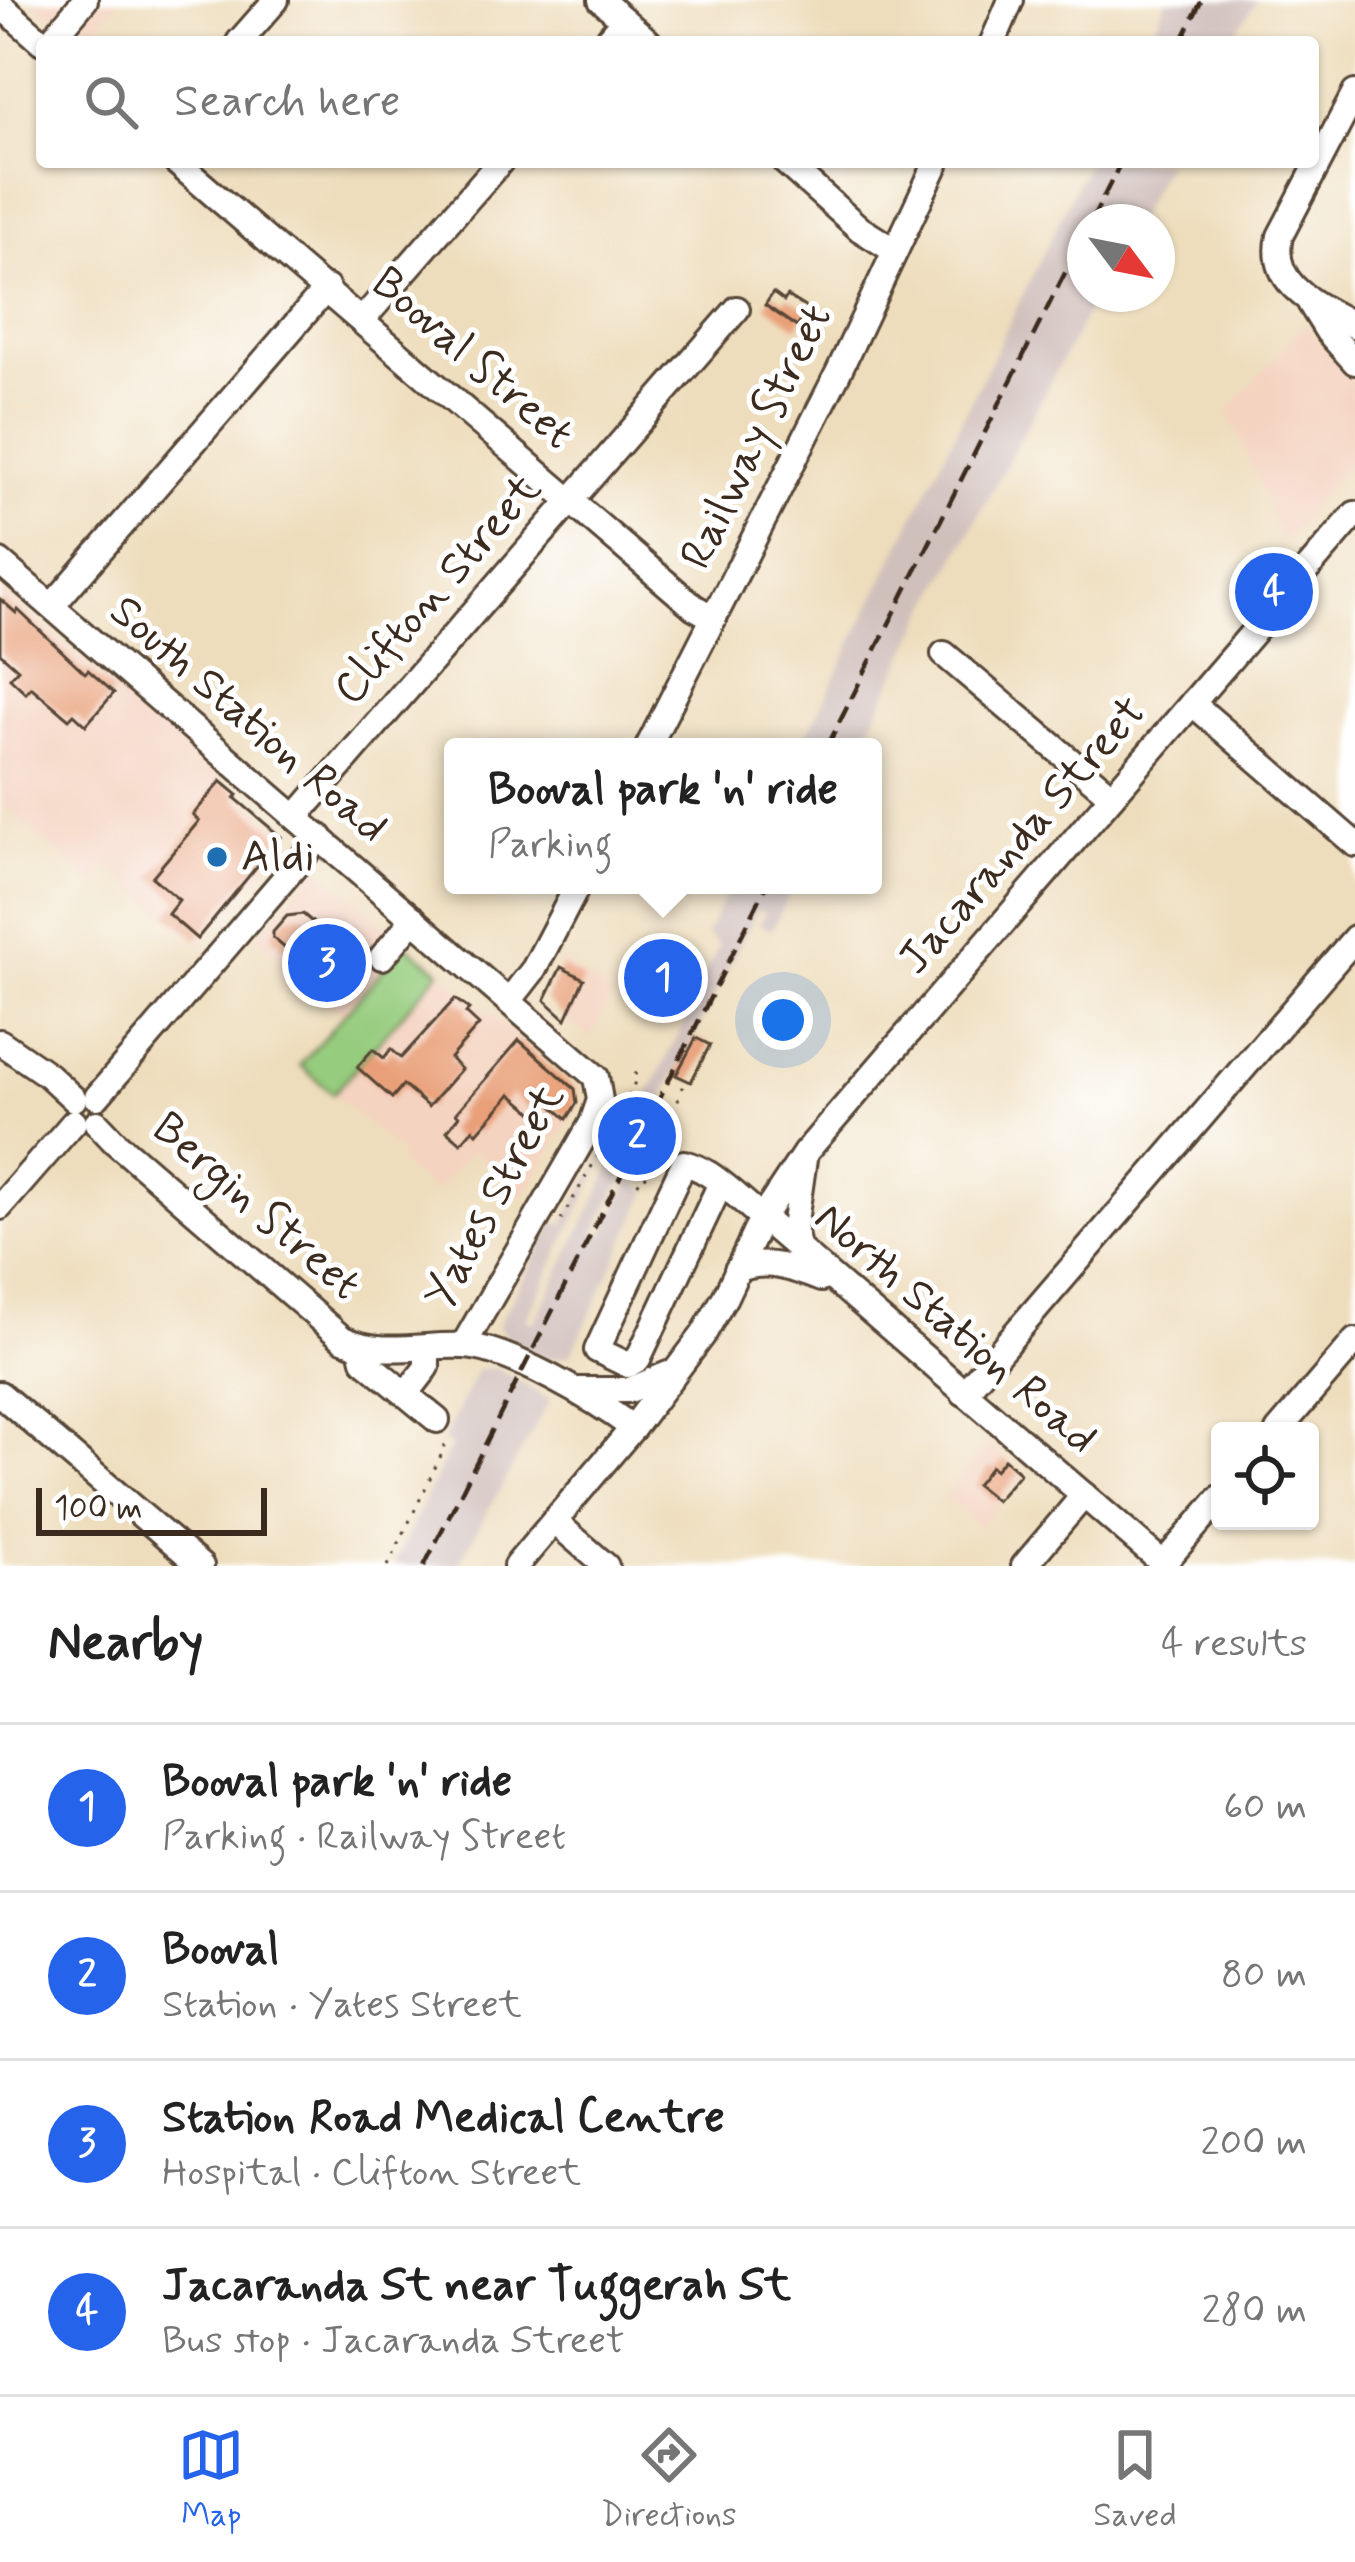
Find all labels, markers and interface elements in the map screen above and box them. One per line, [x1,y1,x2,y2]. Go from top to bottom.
search box [36,36,1319,168]
icon: search [78,69,144,135]
text: Search here [174,73,401,132]
north arrow [1067,204,1175,312]
street label: Booval Street [358,255,586,463]
street label: Railway Street [667,295,847,579]
street label: Clifton Street [321,462,555,718]
pin: 4 [1235,547,1313,637]
street label: South Station Road [97,583,399,857]
street label: Jacaranda Street [886,685,1160,987]
popup [444,738,882,894]
text: Booval park 'n' ride [488,761,838,820]
text: Parking [488,820,612,871]
place label: Aldi [241,828,315,887]
marker: Aldi [204,844,230,870]
pin: 3 [288,918,366,1008]
pin: 1 [624,933,702,1023]
your location [753,990,813,1050]
street label: Yates Street [411,1074,579,1320]
pin: 2 [598,1091,676,1181]
street label: Bergin Street [136,1100,373,1317]
street label: North Station Road [801,1190,1109,1468]
map controls [1211,1422,1319,1530]
button: locate [1211,1422,1319,1530]
scale bar [36,1482,267,1535]
text: 100 m [54,1487,143,1531]
text: Nearby [48,1611,203,1677]
text: 4 results [1161,1619,1307,1670]
text: Booval park 'n' ride [162,1753,512,1812]
text: 1 [78,1782,96,1833]
text: 60 m [1223,1782,1307,1833]
text: Parking · Railway Street [162,1812,566,1863]
text: Booval [162,1921,279,1980]
text: 2 [77,1950,97,2001]
text: 80 m [1221,1950,1307,2001]
text: Station · Yates Street [162,1980,522,2031]
text: Station Road Medical Centre [162,2089,725,2148]
text: 3 [78,2118,96,2169]
text: 200 m [1201,2118,1307,2169]
text: Hospital · Clifton Street [162,2148,581,2199]
text: Jacaranda St near Tuggerah St [162,2257,791,2316]
text: 4 [76,2286,98,2337]
text: 280 m [1202,2286,1307,2337]
text: Bus stop · Jacaranda Street [162,2316,625,2367]
tab: Map [178,2422,244,2538]
tab: Directions [601,2422,737,2538]
tab: Saved [1093,2422,1177,2538]

